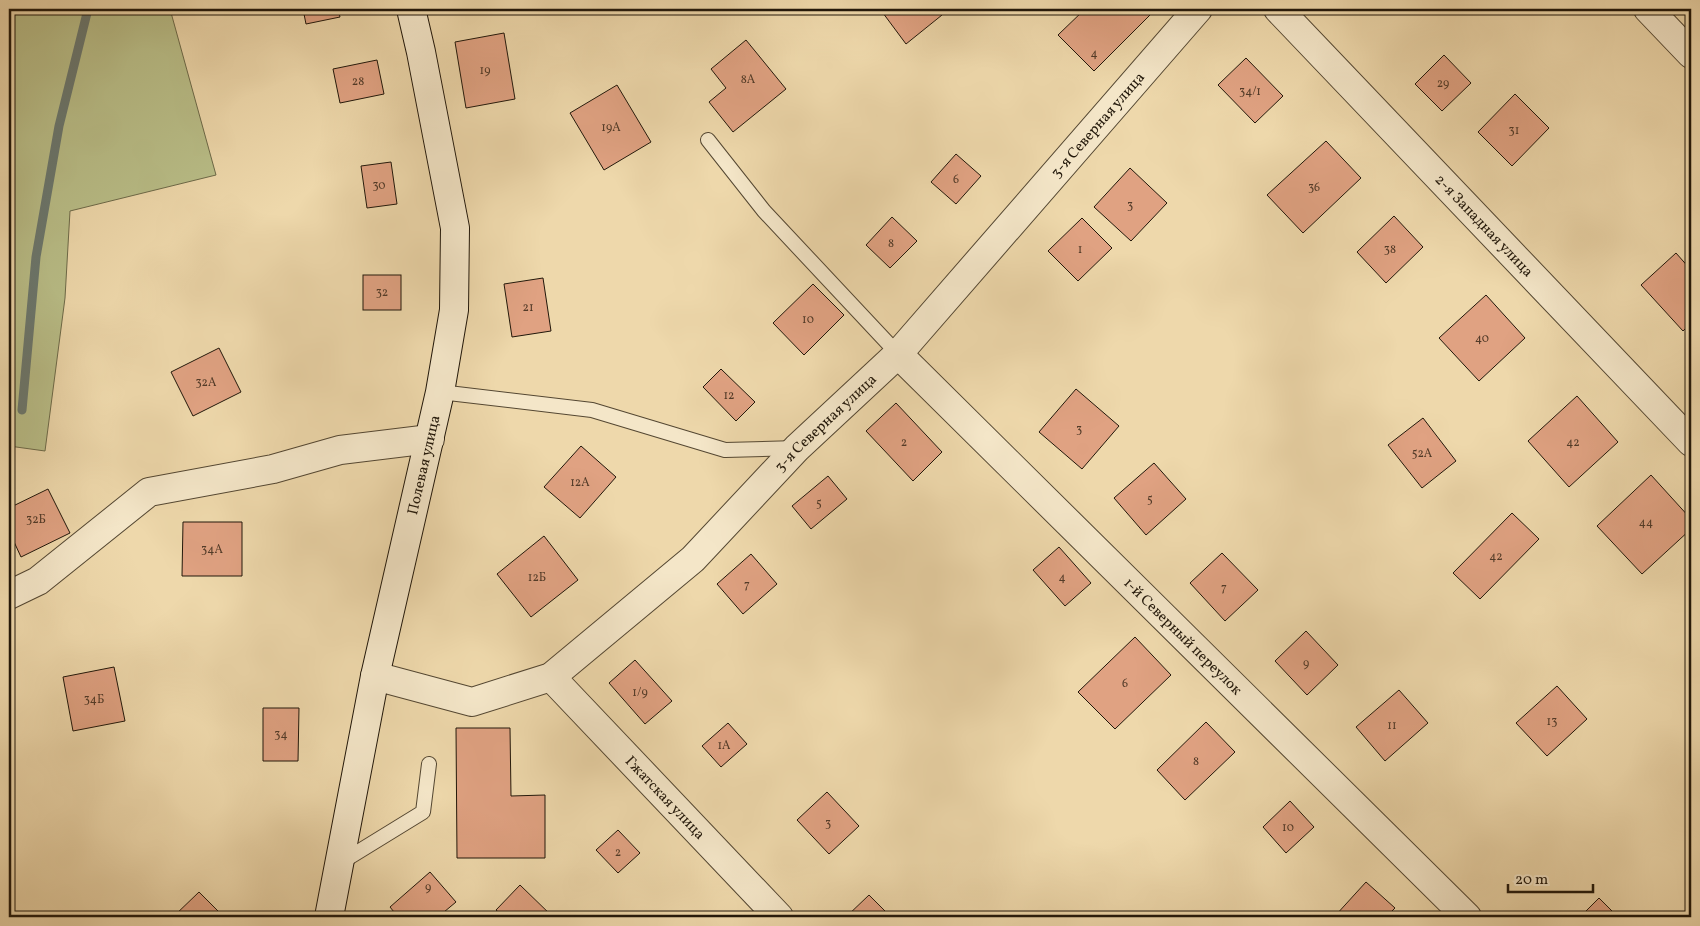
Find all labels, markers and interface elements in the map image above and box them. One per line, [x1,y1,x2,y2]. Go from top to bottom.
house number: 4 [1090,46,1098,62]
house number: 19 [480,63,490,79]
street label: 3-я Северная улица [1047,68,1150,183]
house number: 8А [741,72,756,88]
house number: 28 [352,74,364,90]
house number: 29 [1437,76,1449,92]
house number: 34/1 [1239,84,1261,100]
house number: 19А [601,120,621,136]
house number: 31 [1509,123,1519,139]
street label: 2-я Западная улица [1429,170,1537,282]
house number: 6 [953,172,959,188]
house number: 30 [372,178,386,194]
house number: 36 [1308,180,1320,196]
house number: 3 [1127,198,1133,214]
house number: 8 [888,236,894,252]
house number: 1 [1078,242,1082,258]
house number: 38 [1384,242,1396,258]
house number: 32 [376,285,388,301]
house number: 21 [522,300,534,316]
house number: 10 [802,312,814,328]
house number: 40 [1475,331,1489,347]
street label: 3-я Северная улица [771,370,882,477]
house number: 32А [195,375,217,391]
house number: 12 [723,388,735,404]
street label: Полевая улица [403,413,446,517]
house number: 3 [1076,422,1082,438]
house number: 2 [901,435,907,451]
house number: 42 [1566,435,1580,451]
house number: 52А [1412,446,1433,462]
house number: 12А [570,475,590,491]
house number: 5 [1147,492,1153,508]
house number: 5 [816,496,822,512]
house number: 32Б [26,512,46,528]
house number: 44 [1639,515,1653,531]
house number: 34А [201,542,223,558]
house number: 42 [1489,549,1503,565]
house number: 12Б [528,570,546,586]
house number: 4 [1058,570,1066,586]
street label: 1-й Северный переулок [1118,574,1246,701]
house number: 7 [744,577,750,593]
house number: 7 [1221,580,1227,596]
house number: 9 [1303,656,1309,672]
house number: 6 [1122,676,1128,692]
house number: 1/9 [632,685,648,701]
house number: 34Б [84,692,104,708]
house number: 13 [1547,714,1557,730]
house number: 11 [1387,718,1397,734]
house number: 34 [274,727,288,743]
house number: 1А [717,738,731,754]
street label: Гжатская улица [619,752,709,845]
house number: 8 [1193,754,1199,770]
house number: 3 [825,816,831,832]
house number: 10 [1282,820,1294,836]
house number: 2 [615,845,621,861]
scale bar [1508,861,1592,893]
text: 20 m [1515,870,1548,891]
house number: 9 [425,880,431,896]

